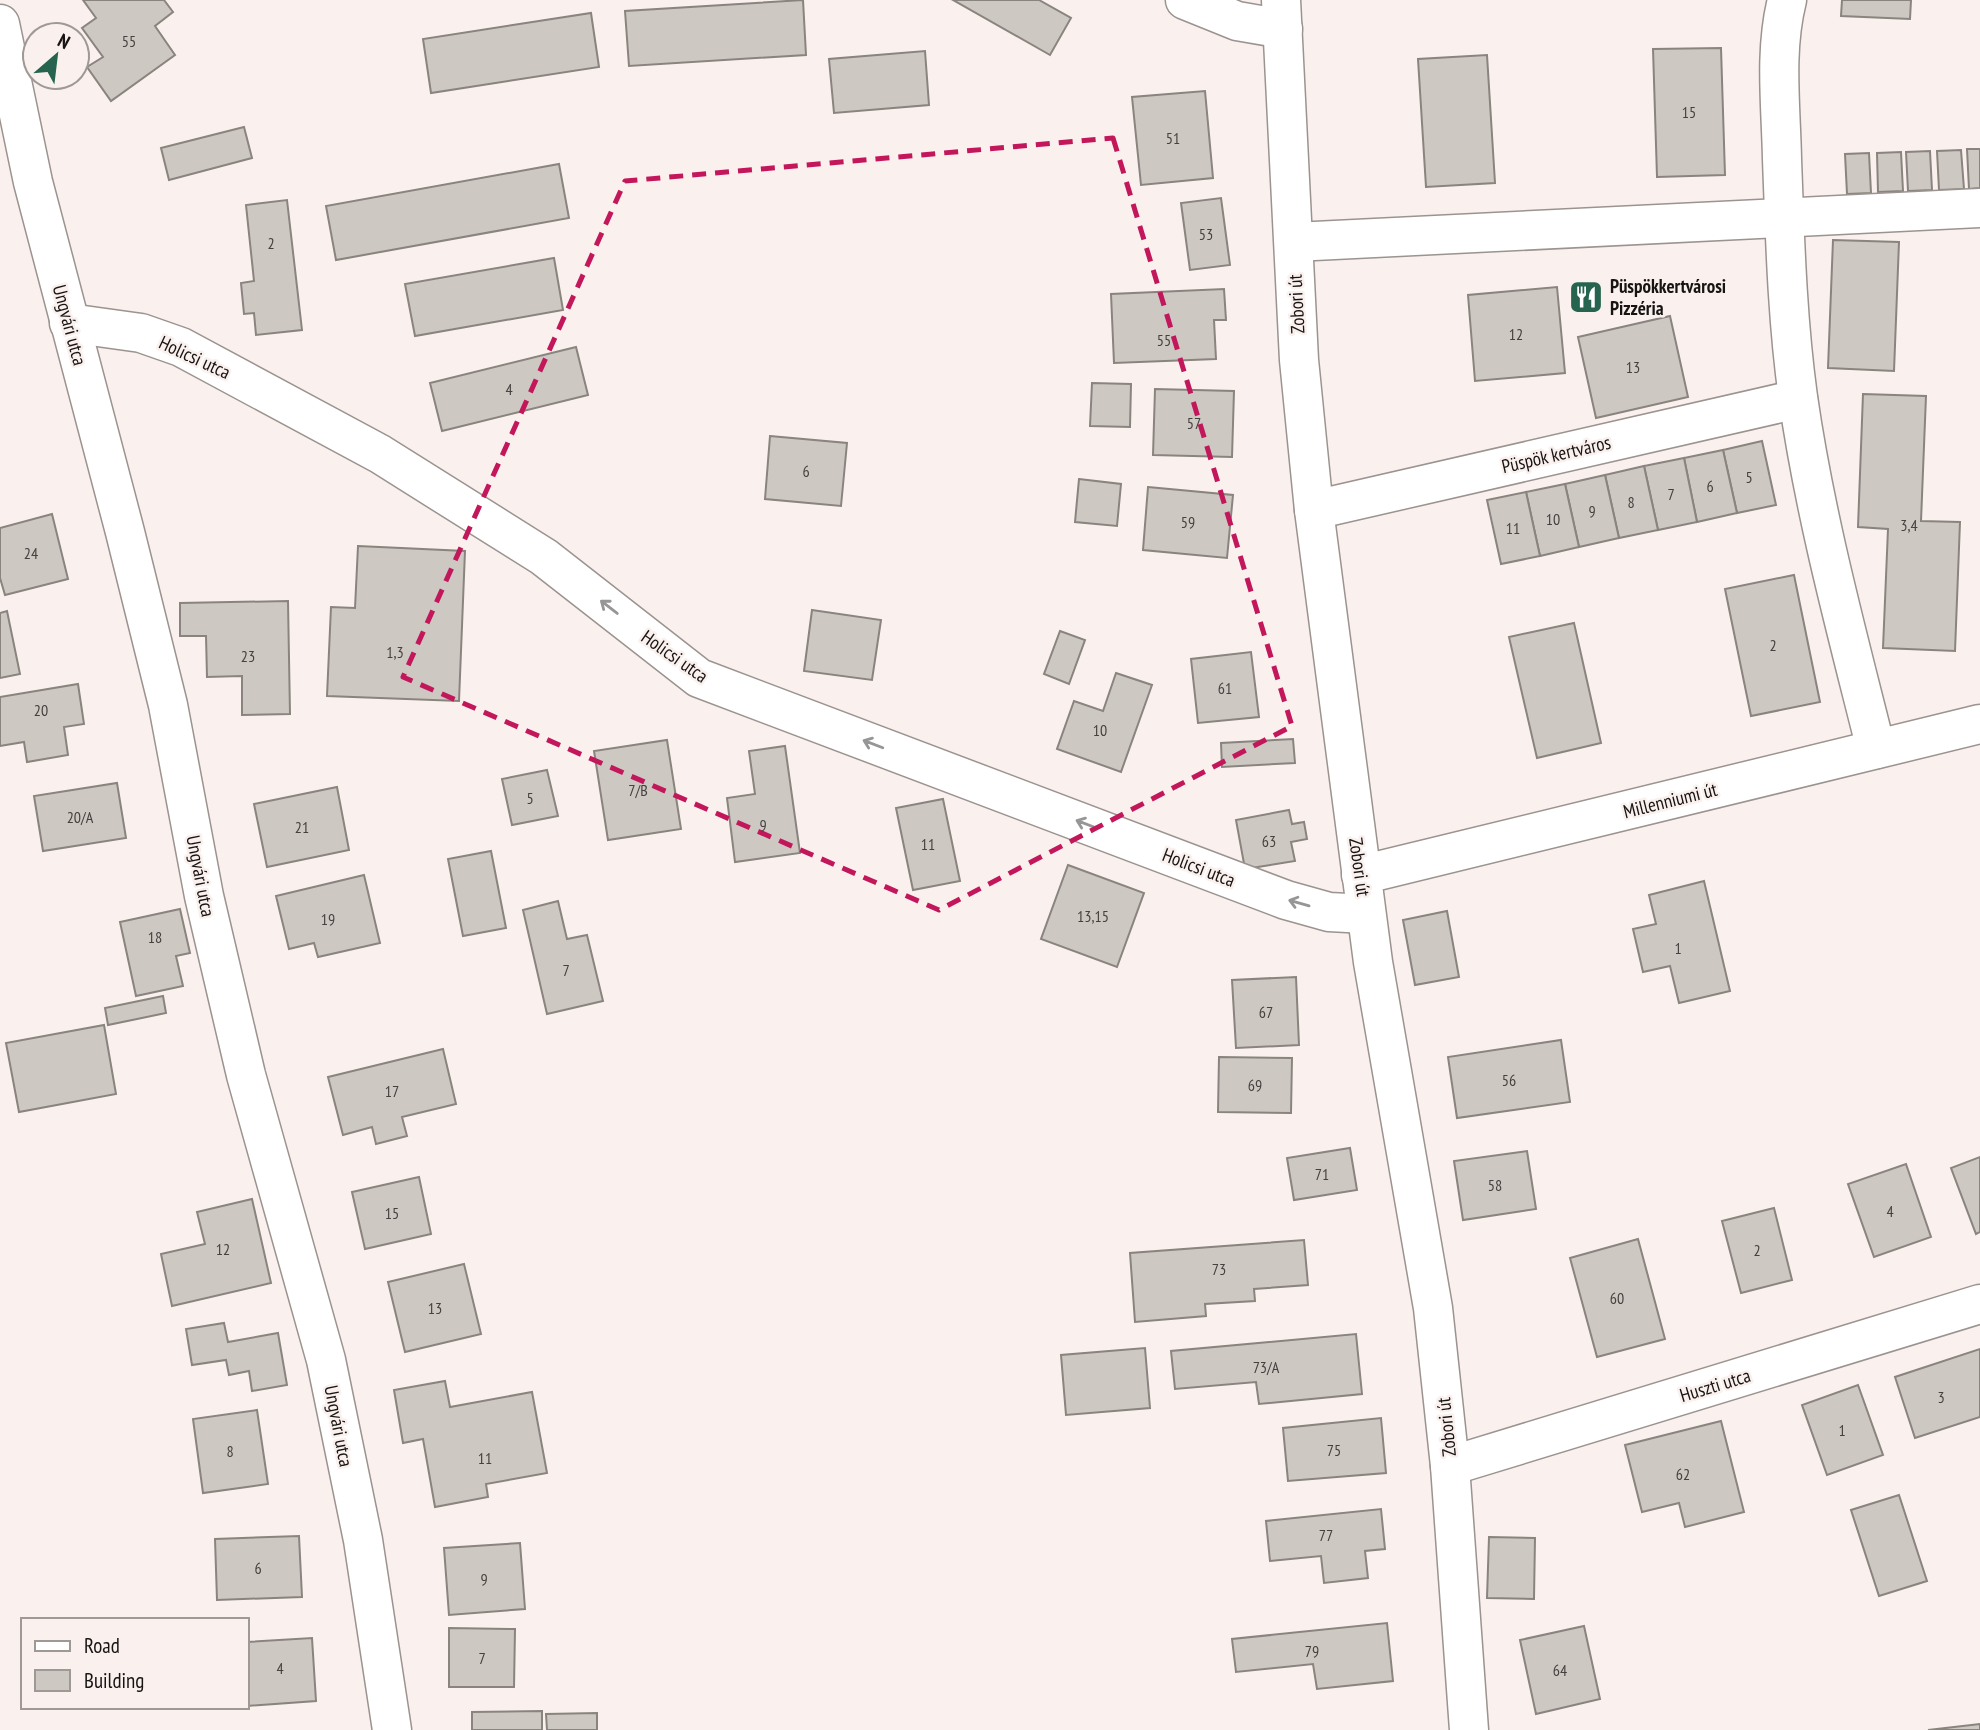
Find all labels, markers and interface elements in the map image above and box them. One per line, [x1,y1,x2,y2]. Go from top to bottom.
north arrow [21,21,91,91]
text: N [54,28,74,54]
house number: 55 [122,31,136,51]
house number: 15 [1682,102,1696,122]
house number: 51 [1166,128,1180,148]
house number: 53 [1199,224,1213,244]
house number: 2 [267,233,275,253]
street label: Zobori út [1282,273,1310,334]
place label: Püspökkertvárosi Pizzéria [1610,274,1726,320]
restaurant icon: Püspökkertvárosi Pizzéria [1567,278,1605,316]
street label: Ungvári utca [48,282,92,368]
house number: 12 [1509,324,1523,344]
street label: Holicsi utca [156,330,234,384]
house number: 55 [1157,330,1171,350]
house number: 13 [1626,357,1640,377]
house number: 4 [505,379,513,399]
house number: 57 [1187,413,1201,433]
street label: Püspök kertváros [1499,430,1613,478]
house number: 6 [802,461,810,481]
house number: 5 [1745,467,1753,487]
house number: 6 [1706,476,1714,496]
house number: 7 [1667,484,1675,504]
house number: 8 [1627,492,1635,512]
house number: 9 [1588,501,1596,521]
house number: 10 [1546,509,1560,529]
house number: 59 [1181,512,1195,532]
house number: 3,4 [1900,515,1918,535]
house number: 11 [1506,518,1520,538]
house number: 24 [24,543,38,563]
one-way arrow [600,600,618,615]
street label: Holicsi utca [637,624,713,688]
house number: 2 [1769,635,1777,655]
house number: 1,3 [386,642,404,662]
house number: 23 [241,646,255,666]
house number: 61 [1218,678,1232,698]
house number: 20 [34,700,48,720]
house number: 10 [1093,720,1107,740]
one-way arrow [863,736,885,749]
street label: Millenniumi út [1621,777,1720,823]
house number: 7/B [628,780,648,800]
house number: 5 [526,788,534,808]
house number: 20/A [67,807,94,827]
house number: 9 [759,815,767,835]
house number: 21 [295,817,309,837]
one-way arrow [1076,817,1098,829]
house number: 63 [1262,831,1276,851]
street label: Ungvári utca [181,833,221,919]
house number: 11 [921,834,935,854]
street label: Zobori út [1344,836,1376,899]
street label: Holicsi utca [1159,842,1239,892]
one-way arrow [1289,896,1311,909]
house number: 13,15 [1077,906,1109,926]
house number: 19 [321,909,335,929]
house number: 18 [148,927,162,947]
house number: 1 [1674,938,1682,958]
house number: 7 [562,960,570,980]
house number: 67 [1259,1002,1273,1022]
house number: 56 [1502,1070,1516,1090]
house number: 69 [1248,1075,1262,1095]
house number: 17 [385,1081,399,1101]
house number: 71 [1315,1164,1329,1184]
house number: 58 [1488,1175,1502,1195]
house number: 4 [1886,1201,1894,1221]
house number: 15 [385,1203,399,1223]
house number: 12 [216,1239,230,1259]
house number: 2 [1753,1240,1761,1260]
house number: 73 [1212,1259,1226,1279]
house number: 60 [1610,1288,1624,1308]
house number: 13 [428,1298,442,1318]
house number: 73/A [1253,1357,1280,1377]
street label: Huszti utca [1677,1363,1753,1407]
street label: Ungvári utca [319,1383,359,1469]
house number: 3 [1937,1387,1945,1407]
street label: Zobori út [1431,1396,1461,1458]
house number: 1 [1838,1420,1846,1440]
house number: 75 [1327,1440,1341,1460]
house number: 8 [226,1441,234,1461]
house number: 11 [478,1448,492,1468]
house number: 62 [1676,1464,1690,1484]
house number: 77 [1319,1525,1333,1545]
house number: 6 [254,1558,262,1578]
house number: 9 [480,1569,488,1589]
legend [21,1618,248,1709]
text: Road [84,1632,120,1659]
house number: 79 [1305,1641,1319,1661]
house number: 7 [478,1648,486,1668]
house number: 4 [276,1658,284,1678]
house number: 64 [1553,1660,1567,1680]
text: Building [84,1667,144,1694]

